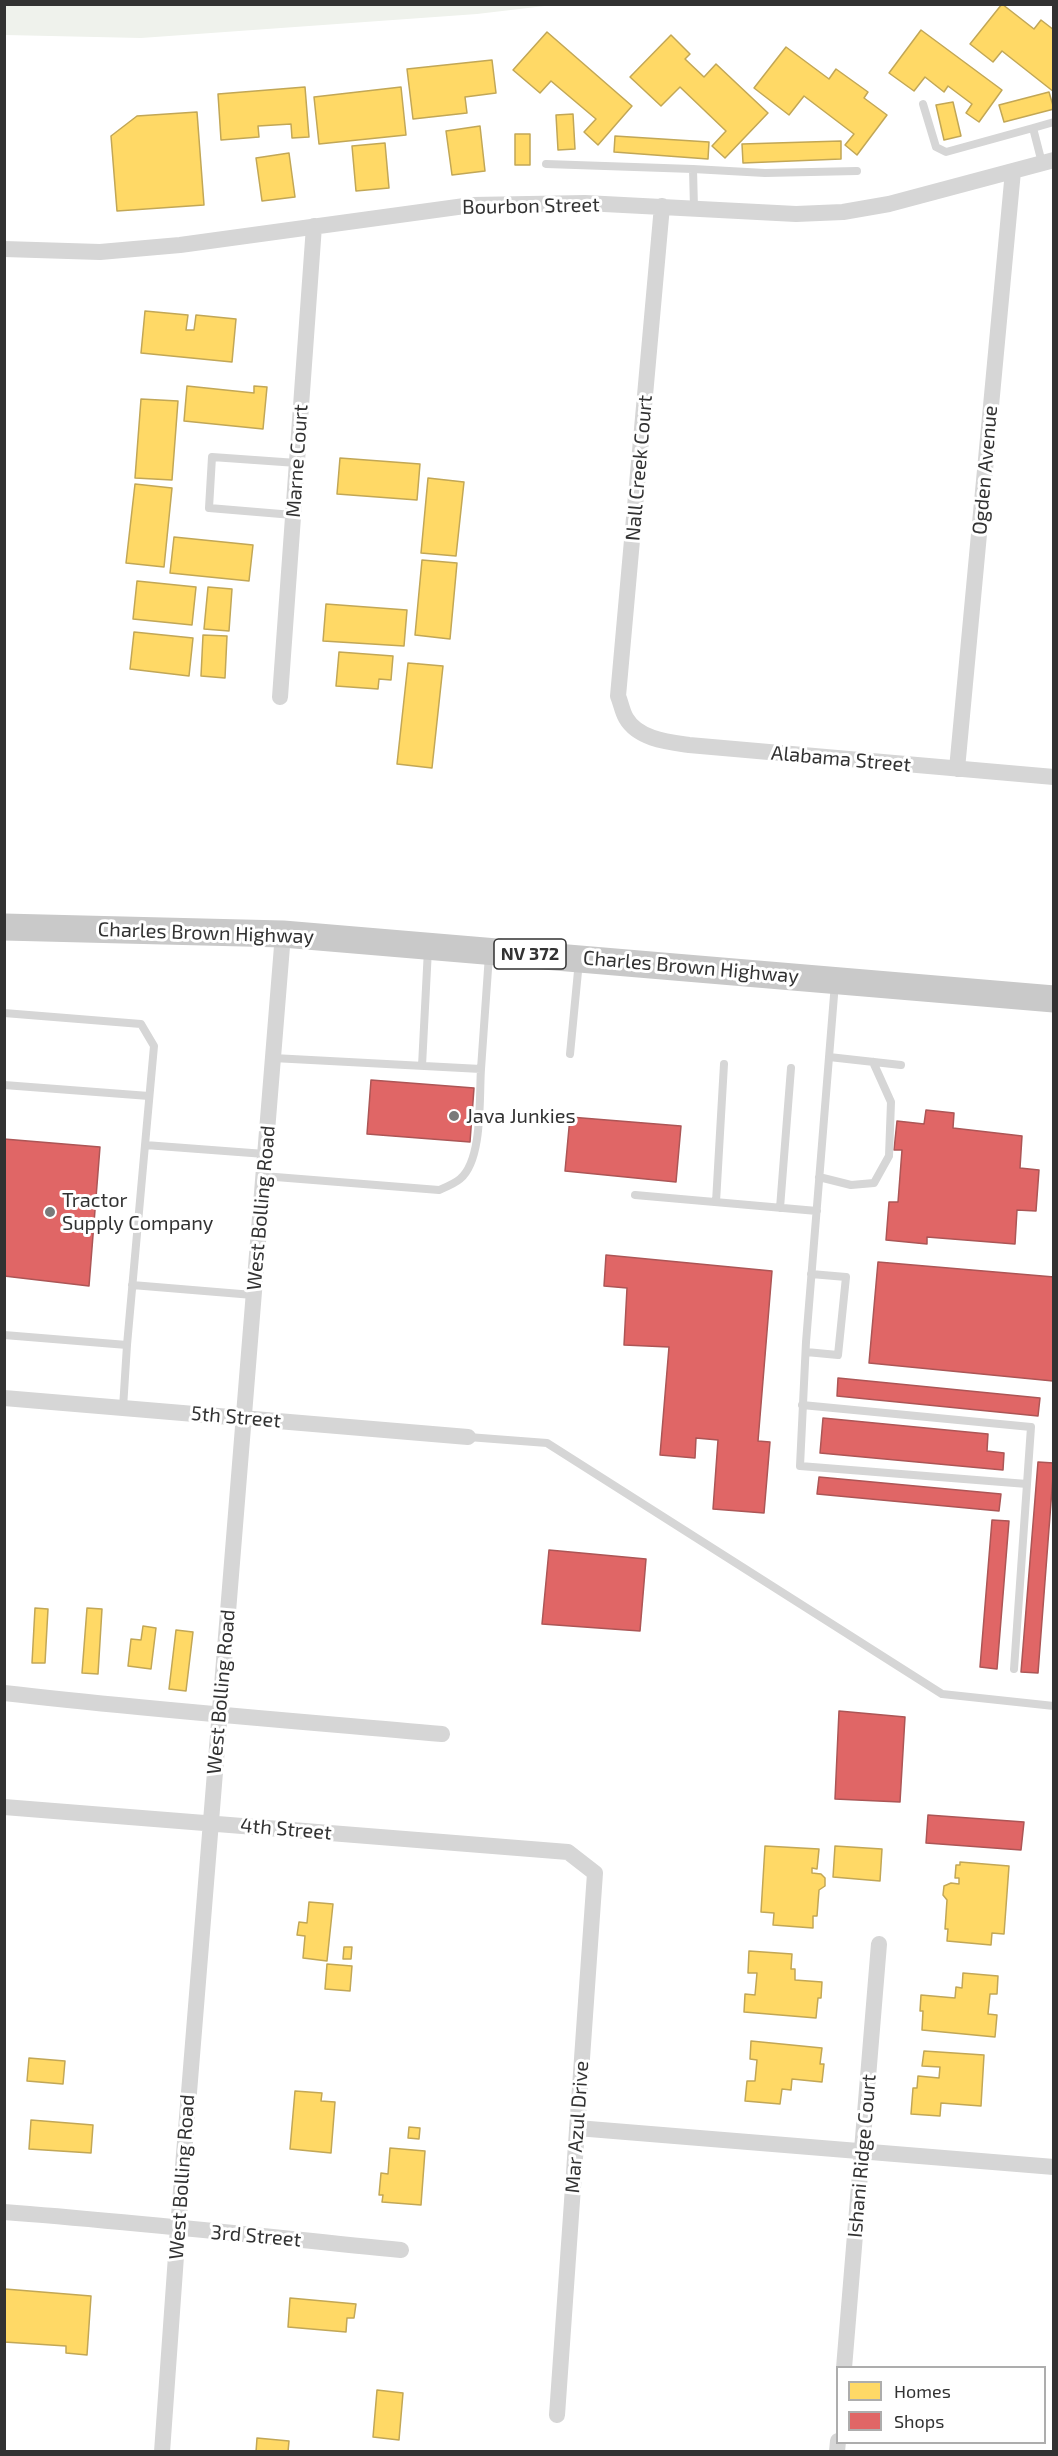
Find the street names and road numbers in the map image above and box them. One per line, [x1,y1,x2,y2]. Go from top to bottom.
street label: Bourbon Street [462,193,600,219]
street label: Nall Creek Court [621,394,657,542]
street label: Marne Court [281,404,313,518]
street label: Ogden Avenue [967,404,1003,536]
street label: Alabama Street [770,741,912,777]
street label: Charles Brown Highway [97,917,315,949]
road number: NV 372 [494,939,566,969]
street label: Charles Brown Highway [582,946,800,988]
street label: West Bolling Road [242,1125,280,1291]
street label: 5th Street [190,1401,282,1433]
street label: West Bolling Road [202,1609,240,1775]
street label: 4th Street [239,1813,333,1845]
street label: Mar Azul Drive [560,2060,594,2194]
street label: Ishani Ridge Court [843,2073,881,2239]
street label: West Bolling Road [164,2094,200,2260]
street label: 3rd Street [210,2220,302,2252]

